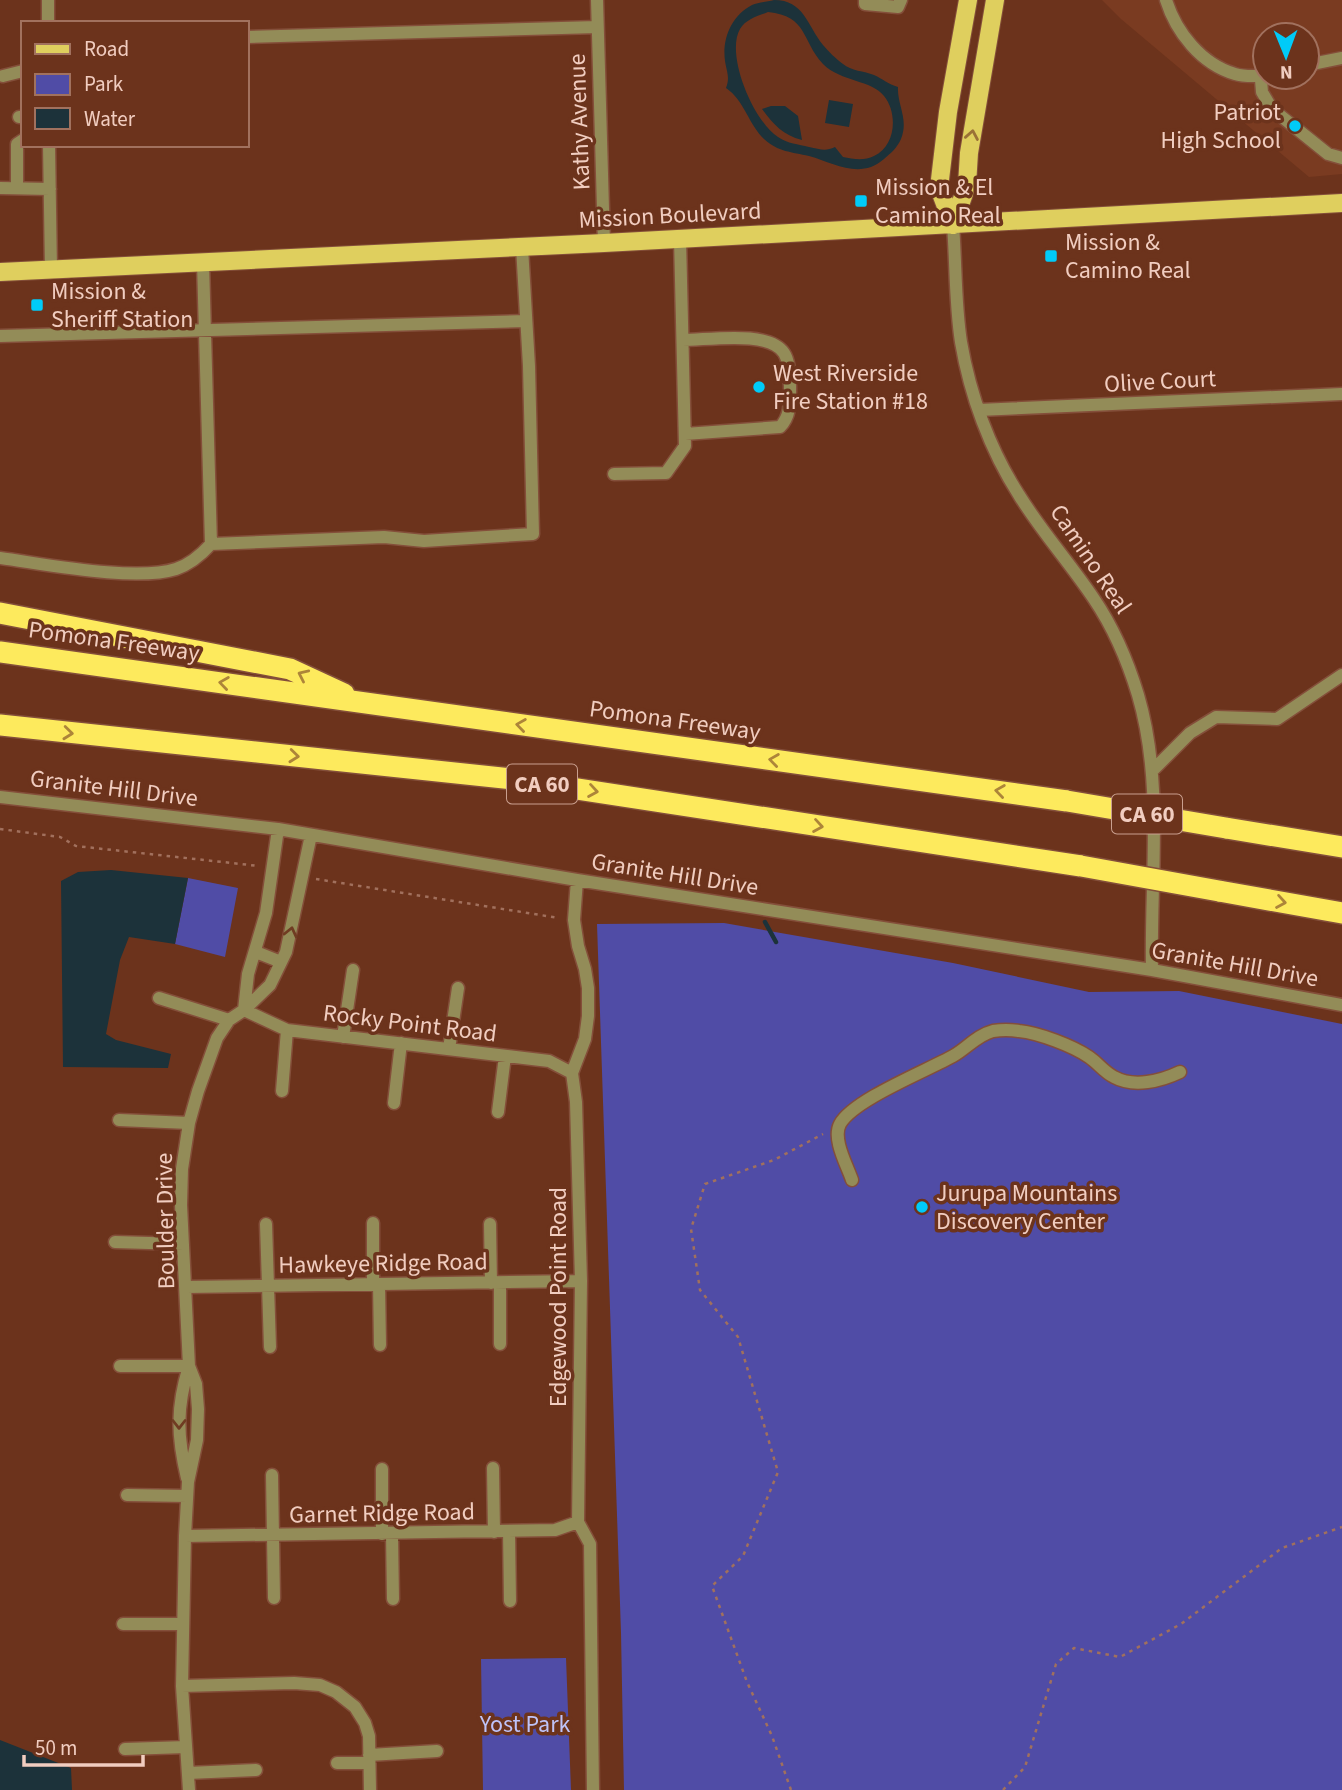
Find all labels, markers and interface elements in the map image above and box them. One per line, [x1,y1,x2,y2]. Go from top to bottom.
legend [21,21,248,147]
north arrow [1251,21,1321,91]
text: Road [84,34,129,64]
street label: Kathy Avenue [560,53,599,191]
text: N [1280,58,1293,85]
text: Park [84,69,124,99]
place label: Patriot High School [1161,95,1281,158]
text: Water [84,104,136,134]
marker: Patriot High School [1287,118,1303,134]
one-way arrow [964,129,979,141]
place label: Mission & El Camino Real [875,170,1001,233]
street label: Mission Boulevard [578,193,762,238]
marker: Mission & El Camino Real [853,193,869,209]
place label: Mission & Camino Real [1065,225,1191,288]
marker: Mission & Camino Real [1043,248,1059,264]
place label: Mission & Sheriff Station [51,274,193,337]
marker: Mission & Sheriff Station [29,297,45,313]
place label: West Riverside Fire Station #18 [773,356,928,419]
street label: Olive Court [1103,361,1217,402]
marker: West Riverside Fire Station #18 [751,379,767,395]
street label: Camino Real [1041,497,1140,621]
street label: Pomona Freeway [26,612,202,671]
one-way arrow [298,669,310,683]
one-way arrow [218,676,230,691]
street label: Pomona Freeway [587,691,763,750]
one-way arrow [516,718,527,733]
one-way arrow [62,725,74,740]
one-way arrow [289,748,300,763]
one-way arrow [769,753,780,768]
street label: Granite Hill Drive [28,761,200,816]
road number: CA 60 [507,764,577,804]
one-way arrow [587,783,599,798]
one-way arrow [994,784,1006,799]
road number: CA 60 [1112,794,1182,834]
one-way arrow [812,818,824,833]
street label: Granite Hill Drive [589,844,761,905]
one-way arrow [1275,894,1287,909]
one-way arrow [283,926,297,938]
street label: Granite Hill Drive [1149,933,1321,996]
street label: Rocky Point Road [321,995,499,1052]
street label: Boulder Drive [147,1152,184,1290]
place label: Jurupa Mountains Discovery Center [936,1176,1117,1239]
street label: Edgewood Point Road [541,1187,576,1407]
marker: Jurupa Mountains Discovery Center [914,1199,930,1215]
street label: Hawkeye Ridge Road [278,1244,488,1283]
one-way arrow [171,1419,187,1430]
street label: Garnet Ridge Road [289,1494,475,1533]
park label: Yost Park [479,1707,570,1742]
scale bar [24,1724,144,1768]
text: 50 m [35,1733,77,1763]

